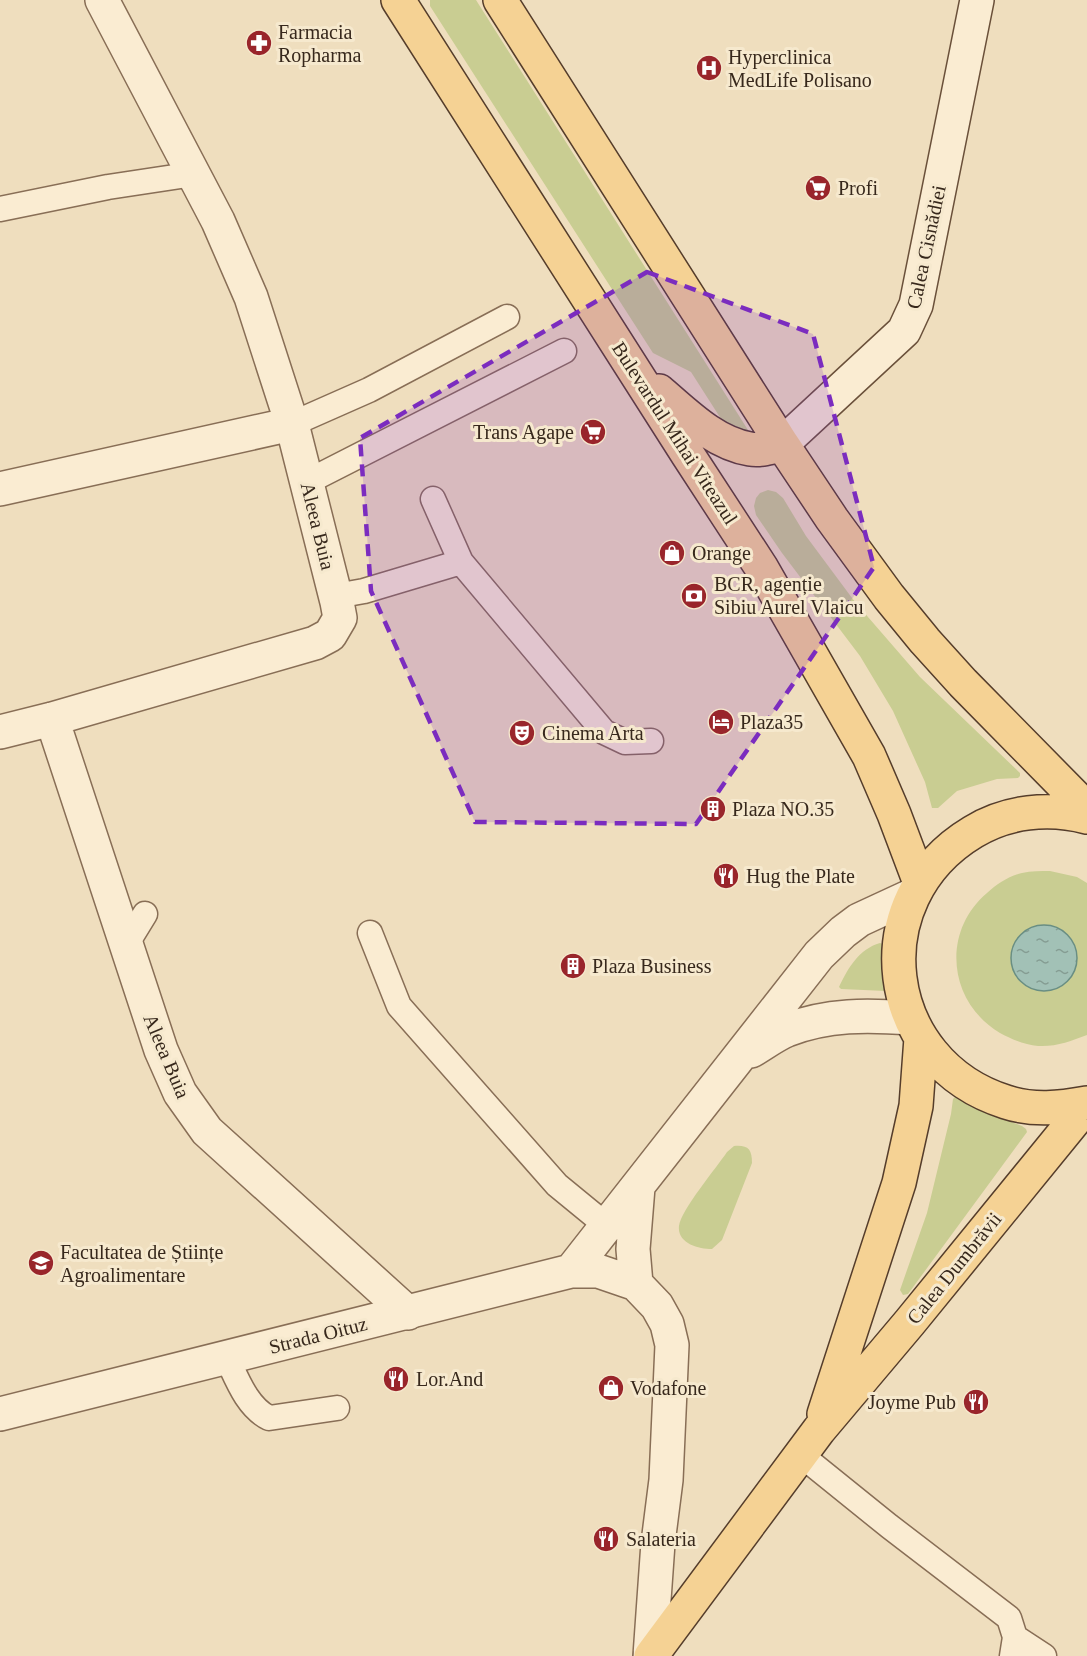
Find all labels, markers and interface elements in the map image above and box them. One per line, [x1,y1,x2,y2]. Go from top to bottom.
place label: Farmacia Ropharma [278,21,361,67]
pharmacy icon: Farmacia Ropharma [244,28,274,58]
place label: Hyperclinica MedLife Polisano [728,46,872,91]
hospital icon: Hyperclinica MedLife Polisano [694,53,724,83]
supermarket icon: Profi [803,173,833,203]
place label: Profi [838,177,878,199]
street label: Calea Cisnădiei [902,183,950,311]
street label: Bulevardul Mihai Viteazul [608,338,742,529]
supermarket icon: Trans Agape [578,417,608,447]
place label: Trans Agape [473,421,574,444]
street label: Aleea Buia [297,480,340,572]
shop icon: Orange [657,538,687,568]
place label: Orange [692,542,751,565]
place label: BCR, agenție Sibiu Aurel Vlaicu [714,573,864,618]
bank icon: BCR, agenție Sibiu Aurel Vlaicu [679,581,709,611]
hotel icon: Plaza35 [706,707,736,737]
place label: Plaza35 [740,711,803,733]
theatre icon: Cinema Arta [507,718,537,748]
place label: Cinema Arta [542,722,644,744]
building icon: Plaza NO.35 [698,794,728,824]
place label: Plaza NO.35 [732,798,834,820]
restaurant icon: Hug the Plate [711,861,741,891]
place label: Hug the Plate [746,865,855,888]
building icon: Plaza Business [558,951,588,981]
place label: Plaza Business [592,955,712,977]
street label: Aleea Buia [139,1011,195,1102]
street label: Calea Dumbrăvii [902,1207,1006,1328]
place label: Facultatea de Științe Agroalimentare [60,1241,223,1287]
school or university icon: Facultatea de Științe Agroalimentare [26,1248,56,1278]
street label: Strada Oituz [267,1312,370,1358]
restaurant icon: Lor.And [381,1364,411,1394]
place label: Lor.And [416,1368,483,1390]
shop icon: Vodafone [596,1373,626,1403]
place label: Vodafone [630,1377,706,1399]
restaurant icon: Joyme Pub [961,1387,991,1417]
place label: Joyme Pub [868,1391,956,1414]
restaurant icon: Salateria [591,1524,621,1554]
place label: Salateria [626,1528,696,1550]

